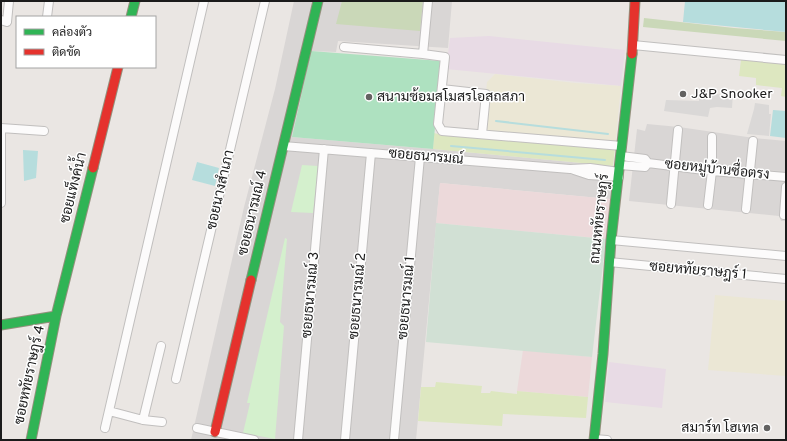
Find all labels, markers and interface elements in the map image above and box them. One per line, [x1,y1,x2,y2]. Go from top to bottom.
legend [16,16,156,68]
text: คล่องตัว [52,25,92,41]
text: ติดขัด [52,45,81,61]
place label: J&P Snooker [691,86,773,103]
place label: สนามซ้อมสโมสรโอสถสภา [377,87,525,106]
marker: J&P Snooker [678,89,688,99]
marker: สนามซ้อมสโมสรโอสถสภา [364,92,374,102]
street label: ซอยธนารมณ์ [388,143,464,169]
street label: ซอยนางสำเภา [204,148,238,232]
street label: ซอยแท็งค์น้ำ [52,149,91,225]
street label: ซอยหมู่บ้านซื่อตรง [664,151,771,184]
street label: ซอยธนารมณ์ 4 [233,168,271,257]
street label: ถนนหทัยราษฎร์ [585,173,613,265]
street label: ซอยธนารมณ์ 3 [297,251,323,339]
street label: ซอยธนารมณ์ 2 [344,252,370,340]
street label: ซอยธนารมณ์ 1 [393,255,419,340]
street label: ซอยหทัยราษฎร์ 1 [649,256,748,284]
street label: ซอยหทัยราษฎร์ 4 [9,323,49,426]
place label: สมาร์ท โฮเทล [681,418,759,437]
marker: สมาร์ท โฮเทล [762,423,772,433]

